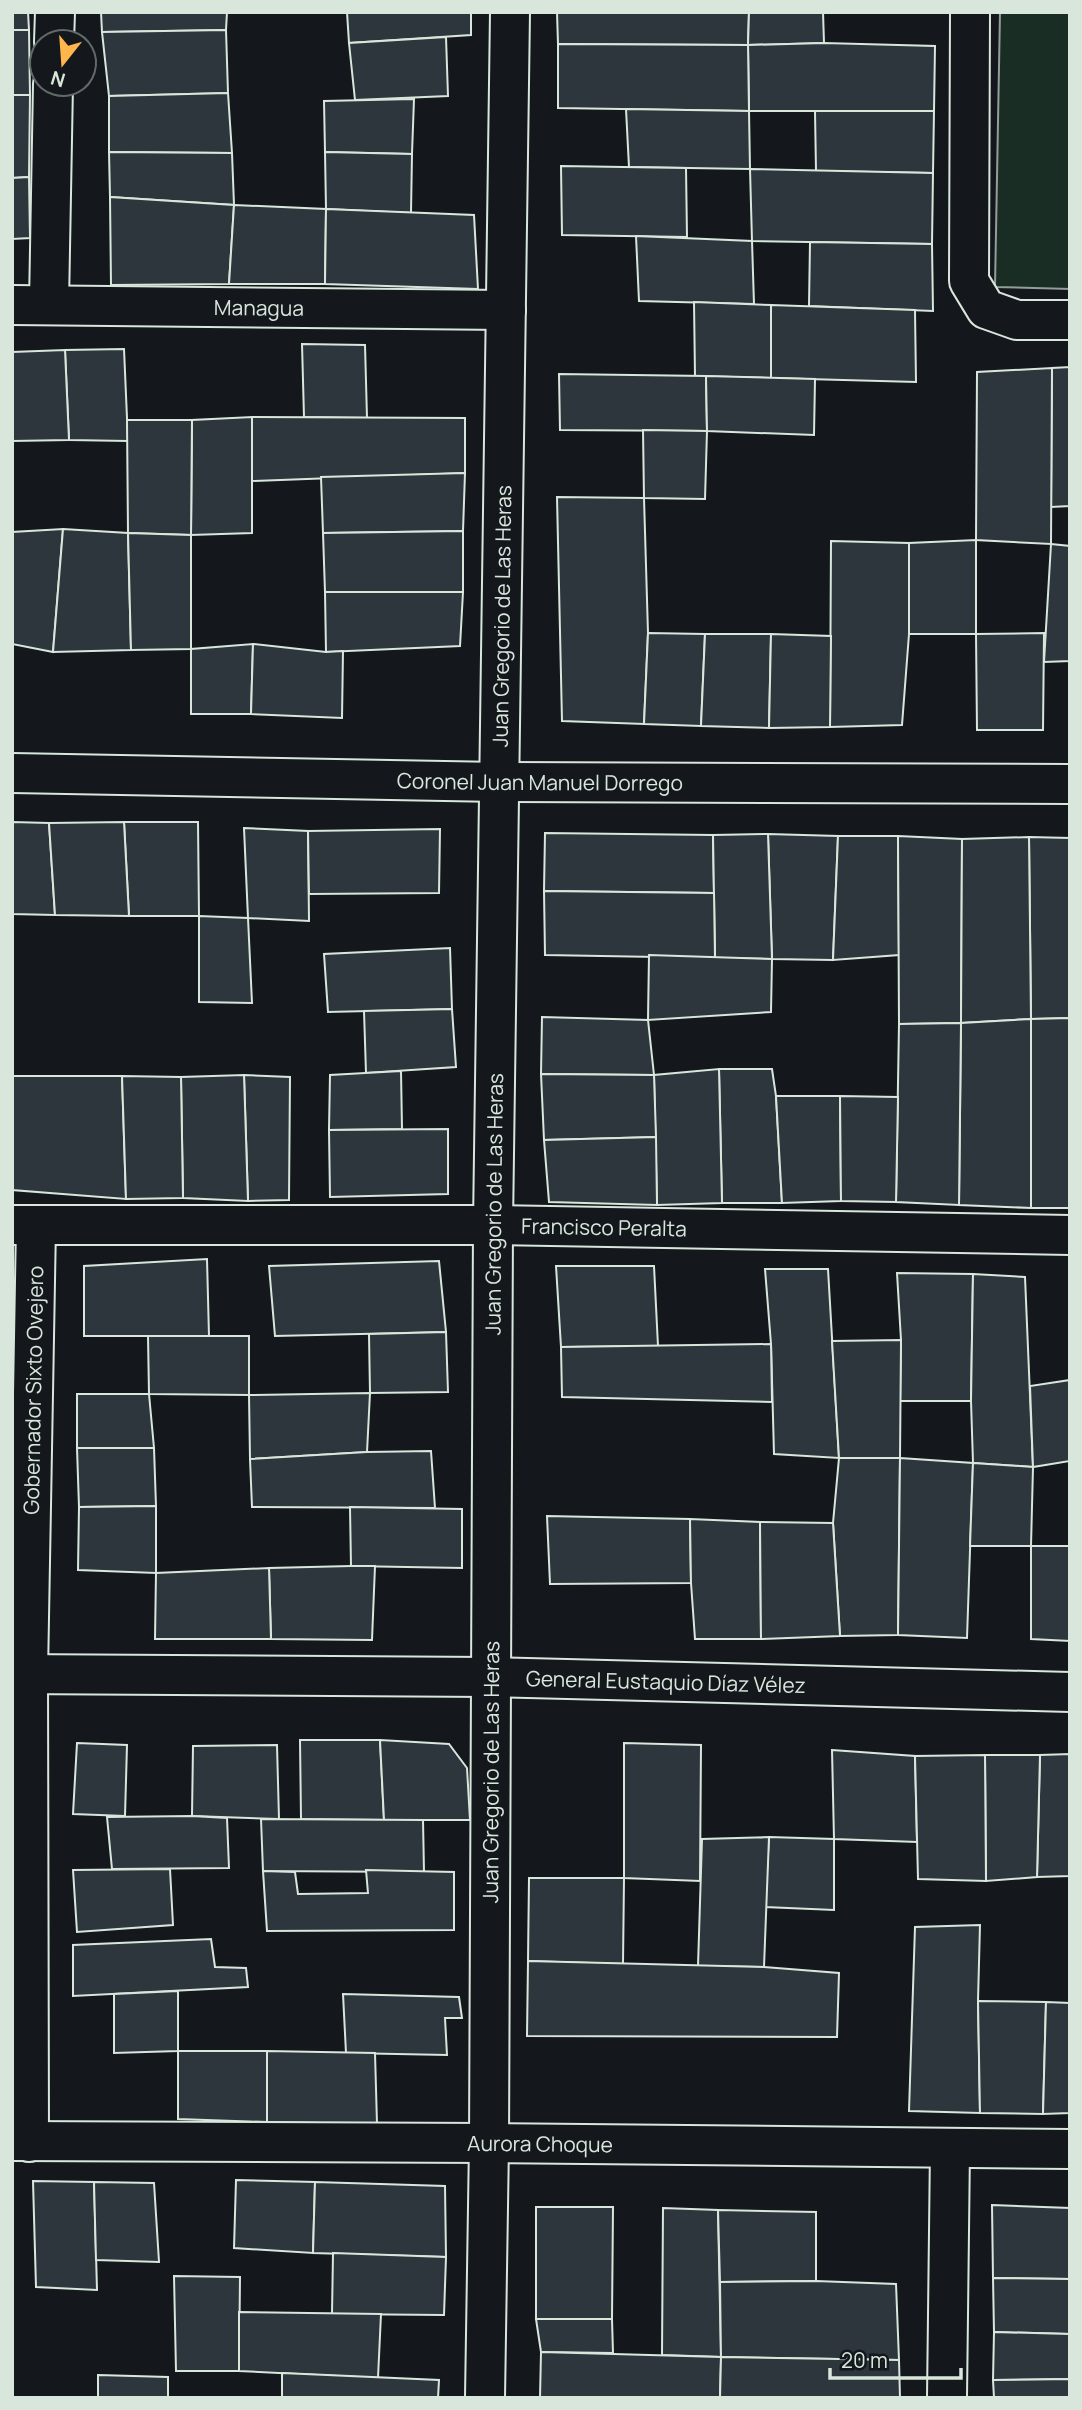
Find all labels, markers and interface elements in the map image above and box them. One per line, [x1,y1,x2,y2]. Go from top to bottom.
north arrow [28,28,98,98]
text: N [48,65,68,94]
street label: Managua [214,293,304,322]
street label: Juan Gregorio de Las Heras [486,485,517,747]
street label: Coronel Juan Manuel Dorrego [397,766,683,797]
street label: Juan Gregorio de Las Heras [479,1073,509,1335]
street label: Francisco Peralta [521,1211,687,1242]
street label: Gobernador Sixto Ovejero [17,1265,49,1515]
street label: Juan Gregorio de Las Heras [476,1641,505,1903]
street label: General Eustaquio Díaz Vélez [526,1664,806,1699]
street label: Aurora Choque [467,2129,613,2158]
scale bar [830,2336,961,2380]
text: 20 m [841,2346,888,2374]

